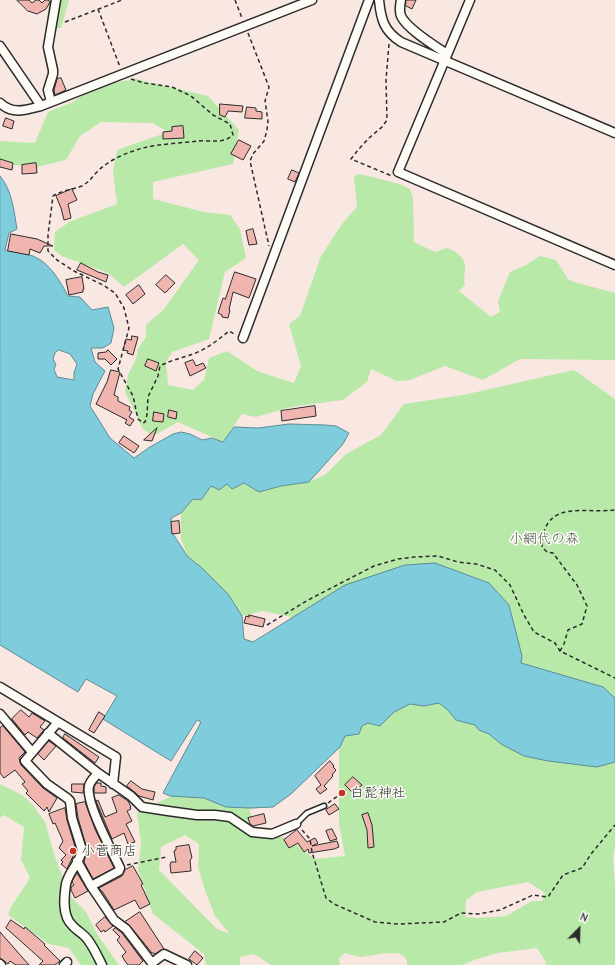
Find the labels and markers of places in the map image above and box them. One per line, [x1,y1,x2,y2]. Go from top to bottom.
place label: 白髭神社 [350,785,406,801]
marker: 白髭神社 [337,788,347,798]
place label: 小菅商店 [81,843,137,859]
marker: 小菅商店 [68,846,78,856]

